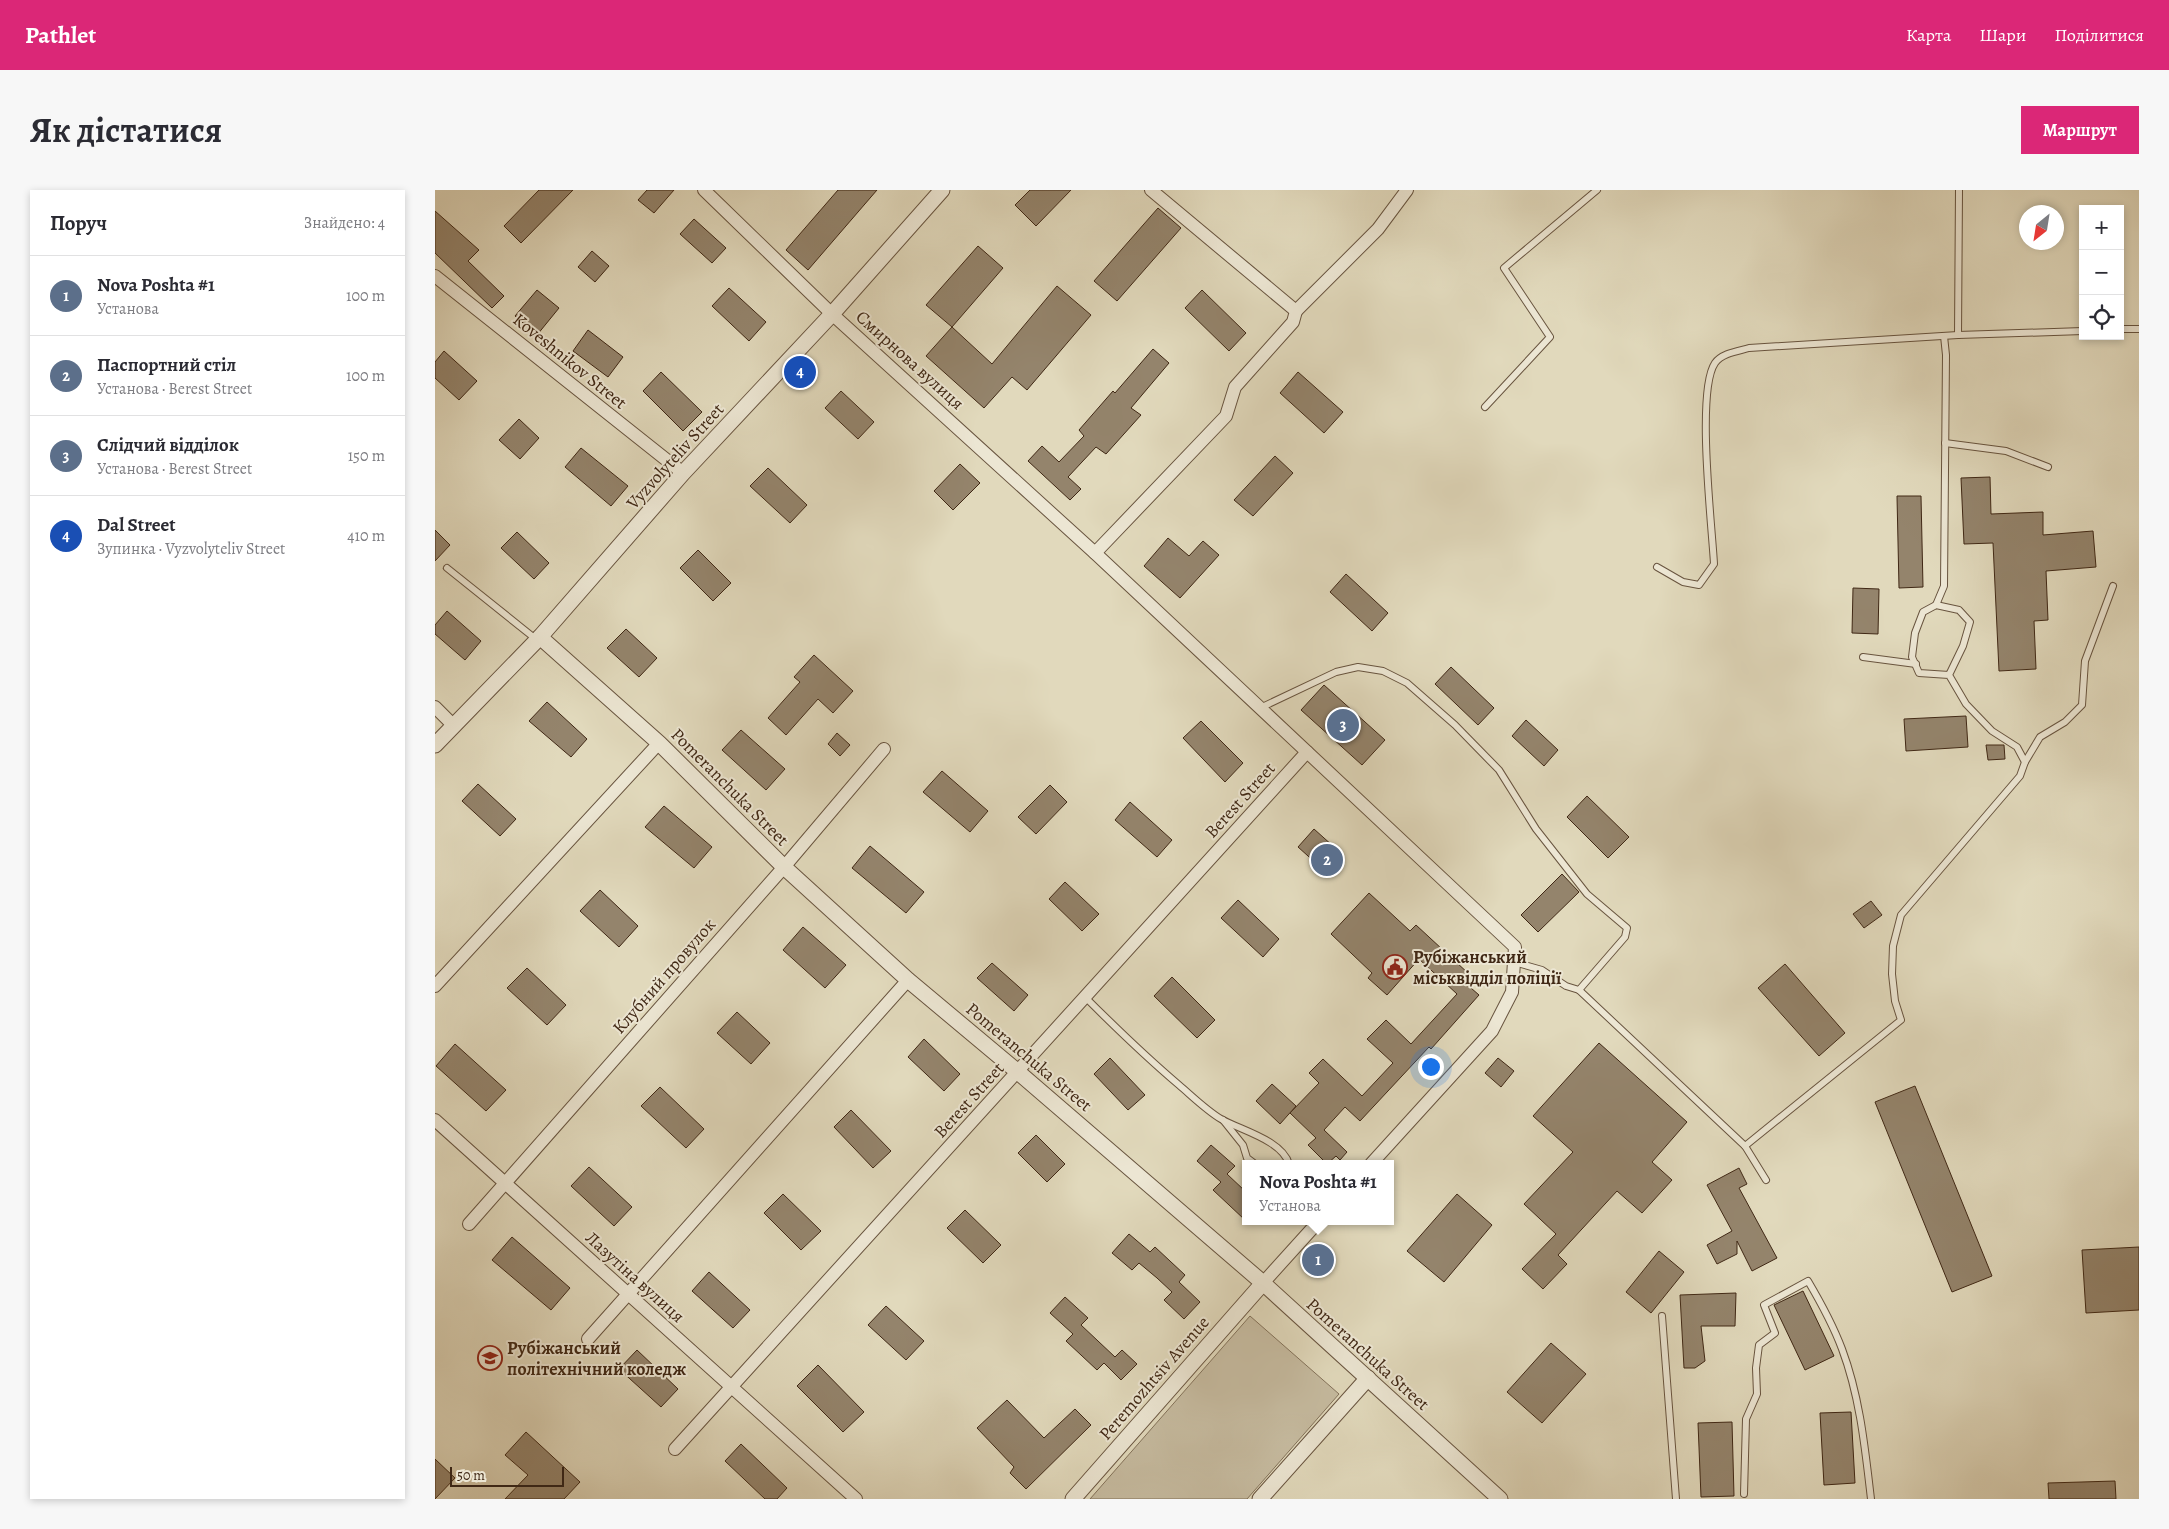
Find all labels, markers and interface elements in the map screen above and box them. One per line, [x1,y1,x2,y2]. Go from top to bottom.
text: Pathlet [25,19,96,51]
text: Карта [1906,23,1951,47]
text: Шари [1979,23,2026,47]
text: Поділитися [2054,23,2144,47]
text: Як дістатися [30,106,222,154]
button: Маршрут [2021,106,2139,154]
north arrow [2019,205,2064,250]
map controls [2079,205,2124,340]
button: + [2079,205,2124,250]
text: Поруч [50,209,107,237]
text: Знайдено: 4 [304,212,385,234]
button: − [2079,250,2124,295]
text: Nova Poshta #1 [97,272,215,298]
text: 1 [63,285,69,307]
text: 100 m [346,285,385,307]
button: locate [2079,295,2124,340]
text: Установа [97,298,159,320]
street label: Смирнова вулиця [851,305,969,415]
street label: Koveshnikov Street [508,308,632,414]
text: Паспортний стіл [97,352,236,378]
pin: 4 [784,353,816,391]
text: 2 [62,365,70,387]
text: 100 m [346,365,385,387]
text: Установа · Berest Street [97,378,252,400]
street label: Vyzvolyteliv Street [620,398,729,515]
text: Слідчий відділок [97,432,239,458]
text: 3 [63,445,69,467]
text: 150 m [348,445,385,467]
text: Установа · Berest Street [97,458,252,480]
text: Dal Street [97,512,176,538]
text: 4 [62,525,70,547]
text: 410 m [347,525,385,547]
text: Зупинка · Vyzvolyteliv Street [97,538,285,560]
pin: 3 [1327,706,1359,744]
street label: Pomeranchuka Street [666,723,794,851]
street label: Berest Street [1199,757,1281,843]
pin: 2 [1311,841,1343,879]
street label: Клубний провулок [607,913,721,1039]
place label: Рубіжанський міськвідділ поліції [1413,945,1562,990]
public building icon: Рубіжанський міськвідділ поліції [1382,954,1408,980]
street label: Pomeranchuka Street [961,997,1097,1117]
your location [1418,1054,1444,1080]
street label: Berest Street [928,1057,1010,1143]
popup [1242,1160,1394,1225]
text: Nova Poshta #1 [1259,1169,1377,1195]
text: Установа [1259,1195,1321,1217]
street label: Лазутіна вулиця [580,1226,690,1328]
pin: 1 [1302,1241,1334,1279]
street label: Pomeranchuka Street [1301,1292,1435,1416]
street label: Peremozhtsiv Avenue [1093,1311,1215,1445]
place label: Рубіжанський політехнічний коледж [507,1336,686,1381]
school or university icon: Рубіжанський політехнічний коледж [477,1345,503,1371]
scale bar [450,1464,564,1487]
text: 50 m [457,1466,485,1485]

